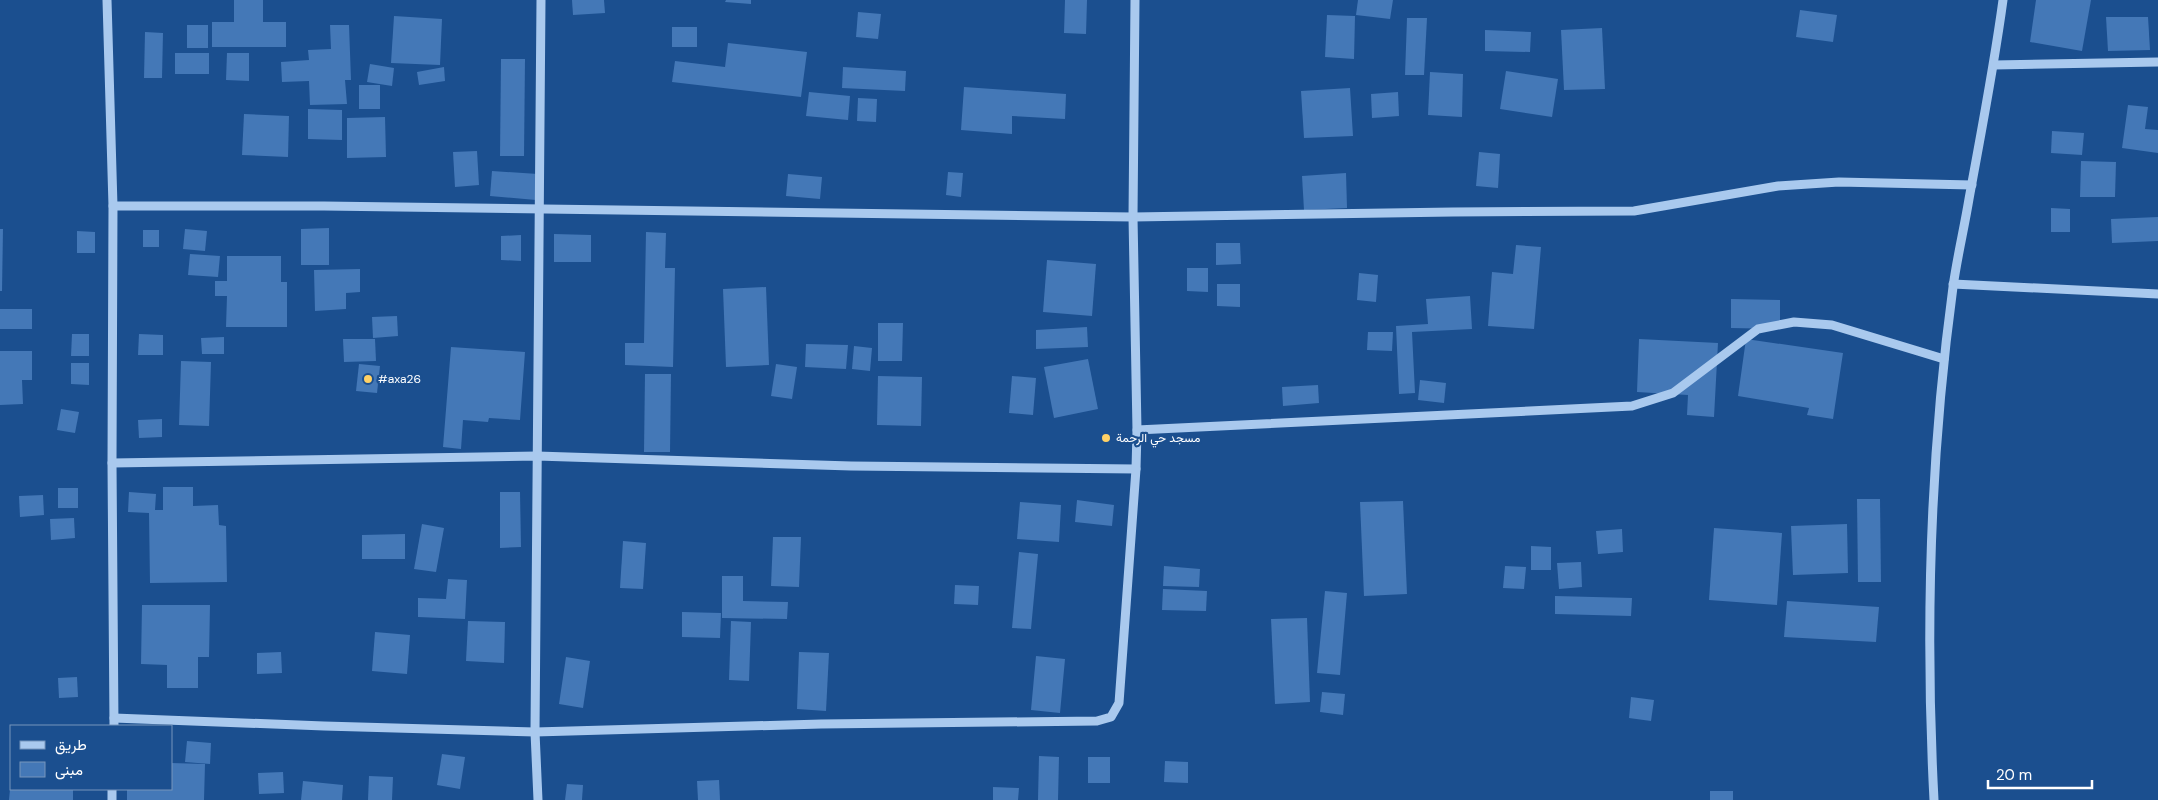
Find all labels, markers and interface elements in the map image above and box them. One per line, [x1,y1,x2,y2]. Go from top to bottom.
place label: #axa26 [378,371,421,387]
marker: #axa26 [362,373,374,385]
place label: مسجد حي الرحمة [1116,430,1200,448]
marker: مسجد حي الرحمة [1100,432,1112,444]
legend [10,725,172,790]
text: طريق [55,735,87,755]
scale bar [1988,758,2092,790]
text: مبنى [55,760,83,780]
text: 20 m [1996,765,2032,785]

